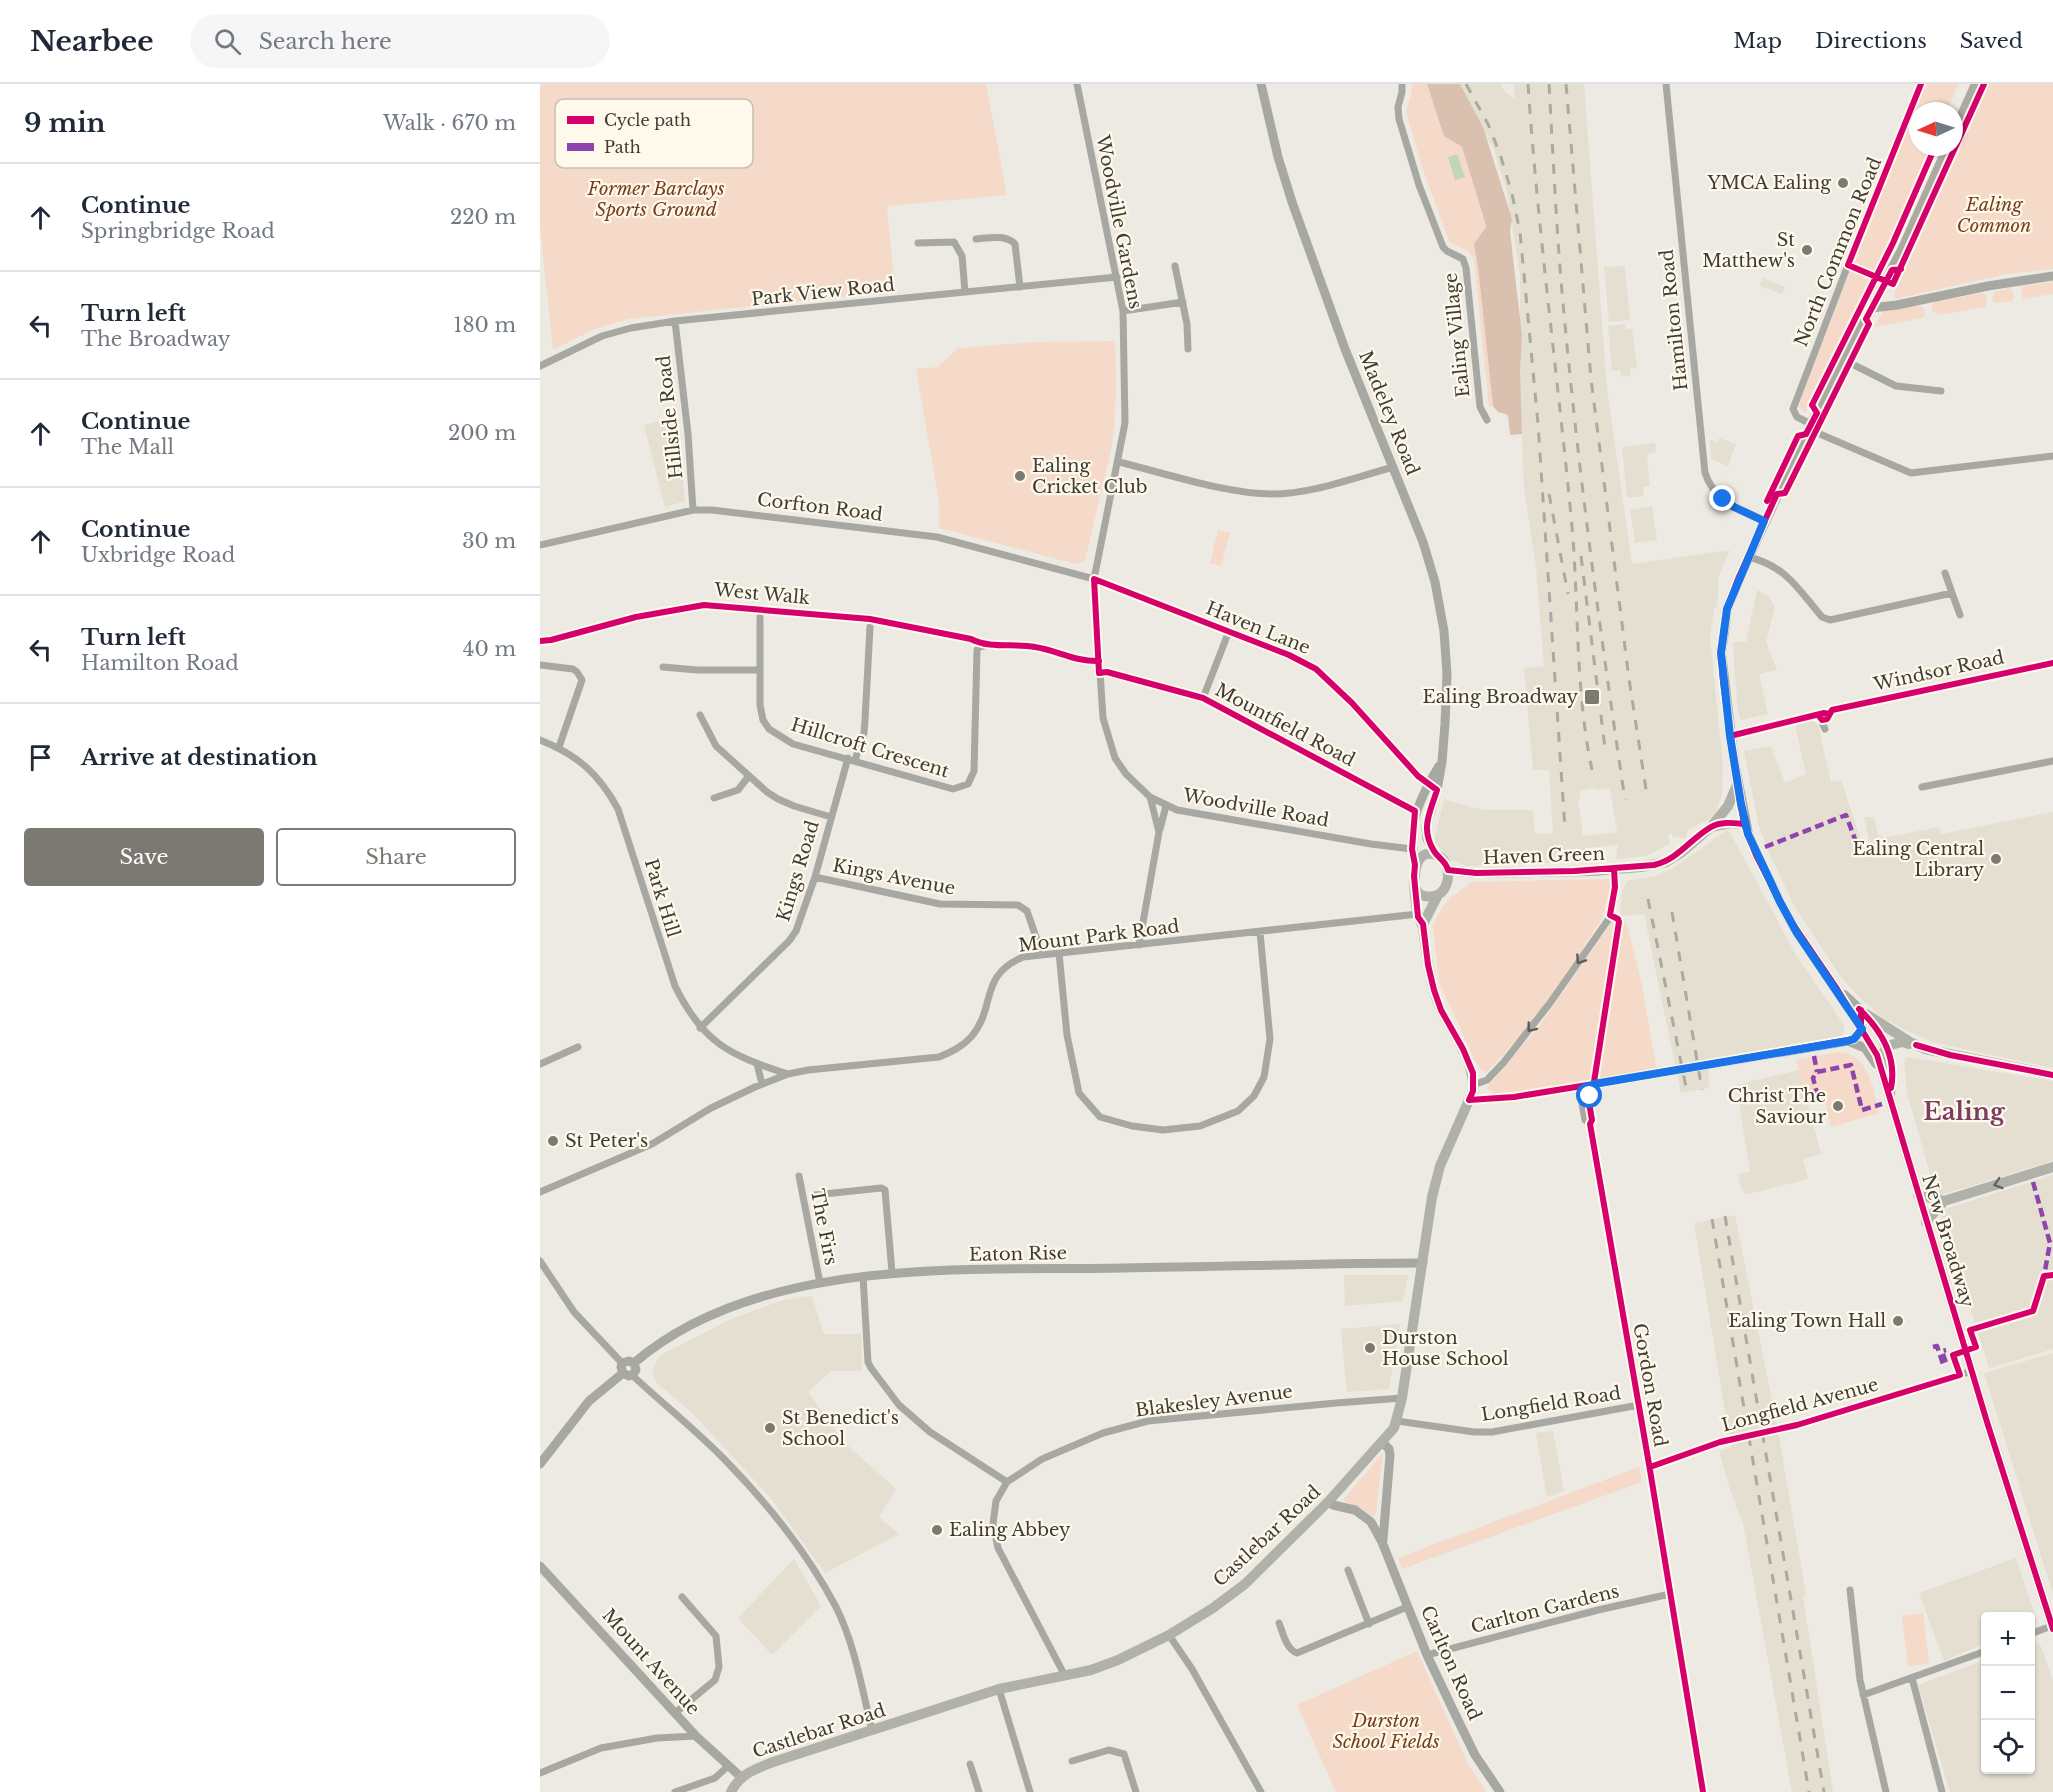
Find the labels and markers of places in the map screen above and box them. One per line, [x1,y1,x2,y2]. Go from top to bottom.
place label: YMCA Ealing [1706,172,1831,194]
marker: YMCA Ealing [1836,176,1850,190]
place label: St Matthew's [1702,229,1795,272]
marker: St Matthew's [1800,243,1814,257]
place label: Ealing Cricket Club [1032,455,1148,498]
marker: Ealing Cricket Club [1013,469,1027,483]
place label: Ealing Broadway [1423,686,1578,708]
marker: Ealing Broadway [1583,688,1601,706]
place label: Ealing Central Library [1852,838,1984,881]
marker: Ealing Central Library [1989,852,2003,866]
place label: Christ The Saviour [1728,1085,1826,1128]
marker: Christ The Saviour [1831,1099,1845,1113]
place label: St Peter's [565,1130,648,1152]
marker: St Peter's [546,1134,560,1148]
place label: Ealing Town Hall [1728,1310,1886,1332]
marker: Ealing Town Hall [1891,1314,1905,1328]
place label: Durston House School [1382,1327,1509,1370]
marker: Durston House School [1363,1341,1377,1355]
place label: St Benedict's School [782,1407,899,1450]
marker: St Benedict's School [763,1421,777,1435]
place label: Ealing Abbey [949,1519,1071,1541]
marker: Ealing Abbey [930,1523,944,1537]

